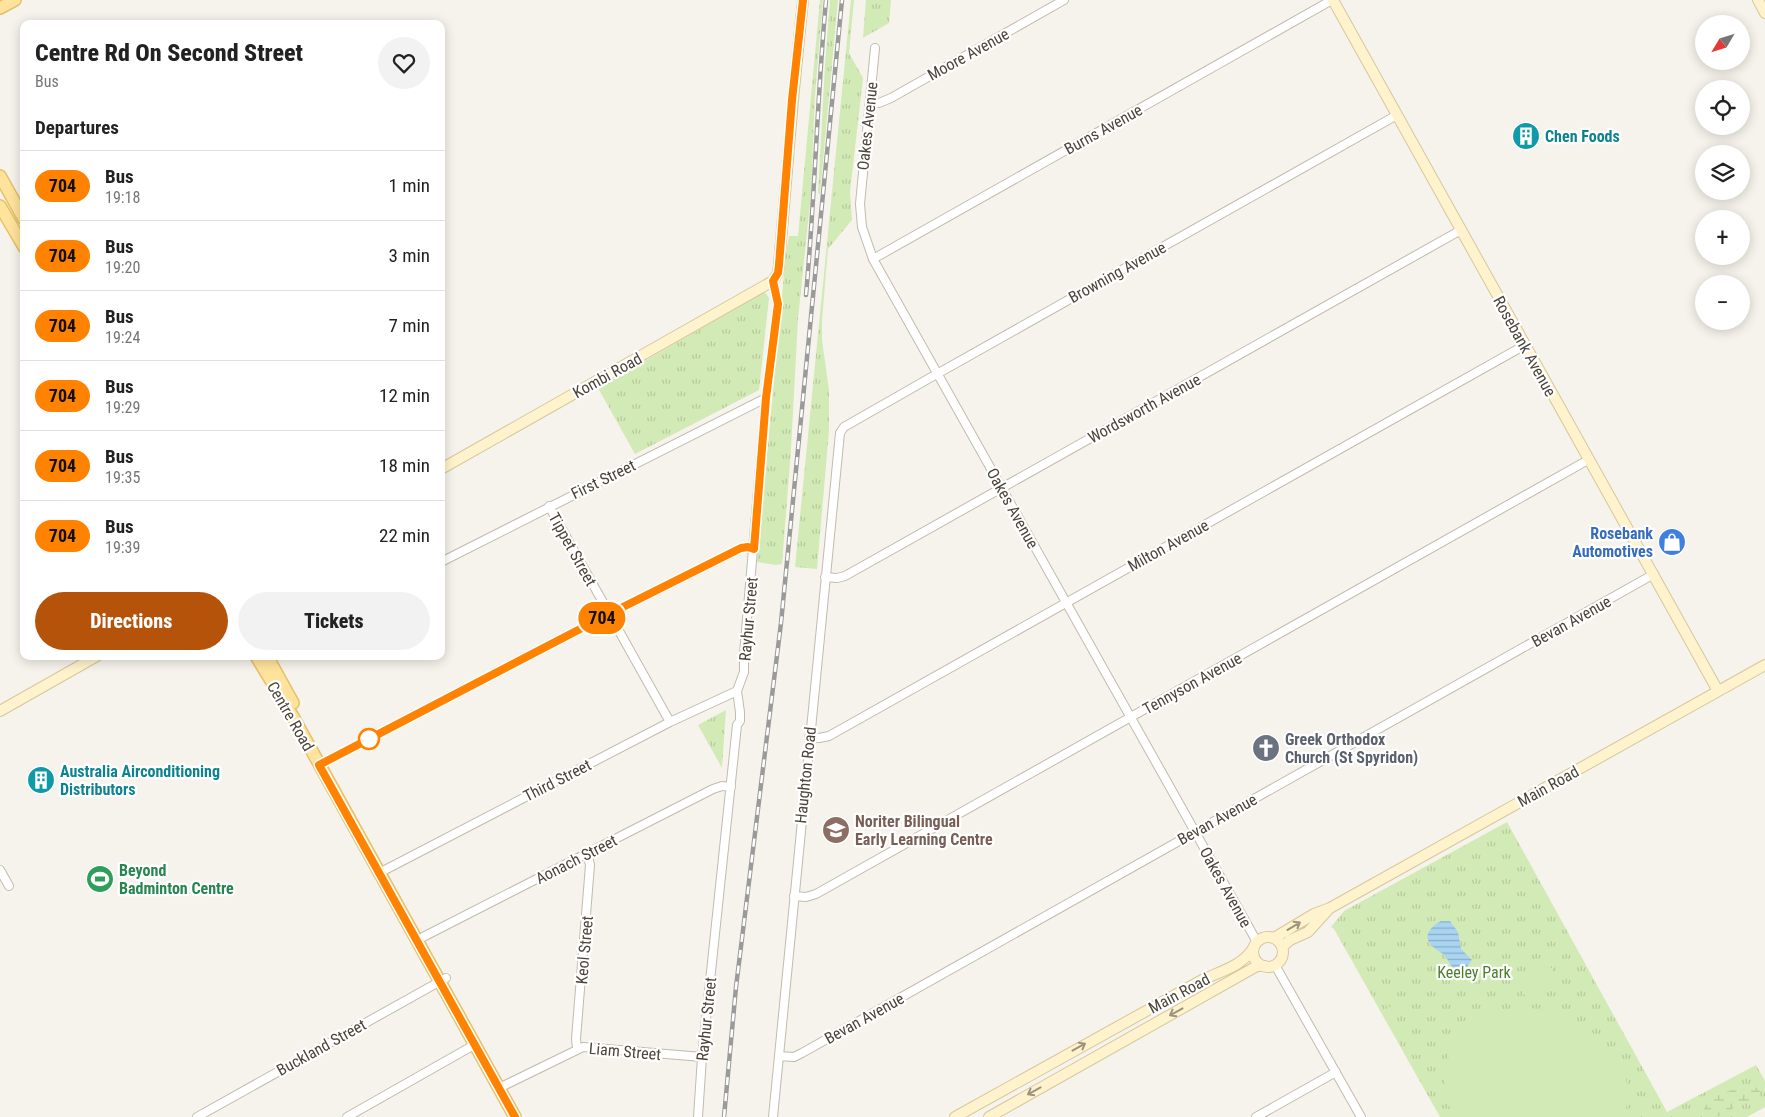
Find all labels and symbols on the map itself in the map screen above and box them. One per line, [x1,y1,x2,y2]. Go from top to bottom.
north arrow [1695,15,1750,70]
street label: Moore Avenue [924,24,1012,85]
street label: Oakes Avenue [853,81,882,171]
street label: Burns Avenue [1061,100,1146,159]
building icon: Chen Foods [1511,121,1541,151]
place label: Chen Foods [1545,127,1620,146]
street label: Browning Avenue [1065,238,1169,307]
street label: Rosebank Avenue [1489,293,1560,400]
street label: Kombi Road [569,349,645,402]
street label: Wordsworth Avenue [1085,370,1204,447]
street label: First Street [568,456,639,503]
street label: Oakes Avenue [983,465,1042,552]
street label: Tippet Street [545,509,601,590]
street label: Milton Avenue [1124,515,1212,575]
place label: Rosebank Automotives [1572,524,1653,561]
shop icon: Rosebank Automotives [1657,527,1687,557]
street label: Rayhur Street [735,576,762,662]
street label: Bevan Avenue [1528,592,1614,651]
line badge: 704 [573,602,631,634]
street label: Tennyson Avenue [1140,648,1245,718]
street label: Centre Road [263,678,318,754]
street label: Haughton Road [791,726,820,824]
unlabelled marker [358,728,380,750]
place label: Greek Orthodox Church (St Spyridon) [1285,730,1418,767]
church icon: Greek Orthodox Church (St Spyridon) [1251,733,1281,763]
street label: Third Street [520,755,595,806]
place label: Australia Airconditioning Distributors [60,762,220,799]
street label: Main Road [1514,762,1582,811]
building icon: Australia Airconditioning Distributors [26,765,56,795]
street label: Bevan Avenue [1174,790,1260,849]
place label: Noriter Bilingual Early Learning Centre [855,812,993,849]
school or university icon: Noriter Bilingual Early Learning Centre [821,815,851,845]
street label: Aonach Street [532,831,620,888]
street label: Oakes Avenue [1196,844,1255,931]
place label: Beyond Badminton Centre [119,861,234,898]
sports icon: Beyond Badminton Centre [85,864,115,894]
street label: Keol Street [572,915,597,985]
one-way arrow [1287,921,1301,931]
park label: Keeley Park [1437,963,1512,982]
street label: Main Road [1145,969,1213,1018]
street label: Rayhur Street [693,976,720,1062]
street label: Bevan Avenue [821,989,907,1048]
one-way arrow [1169,1007,1184,1017]
street label: Buckland Street [273,1015,369,1080]
street label: Liam Street [588,1039,662,1064]
one-way arrow [1071,1042,1085,1052]
one-way arrow [1028,1087,1042,1097]

